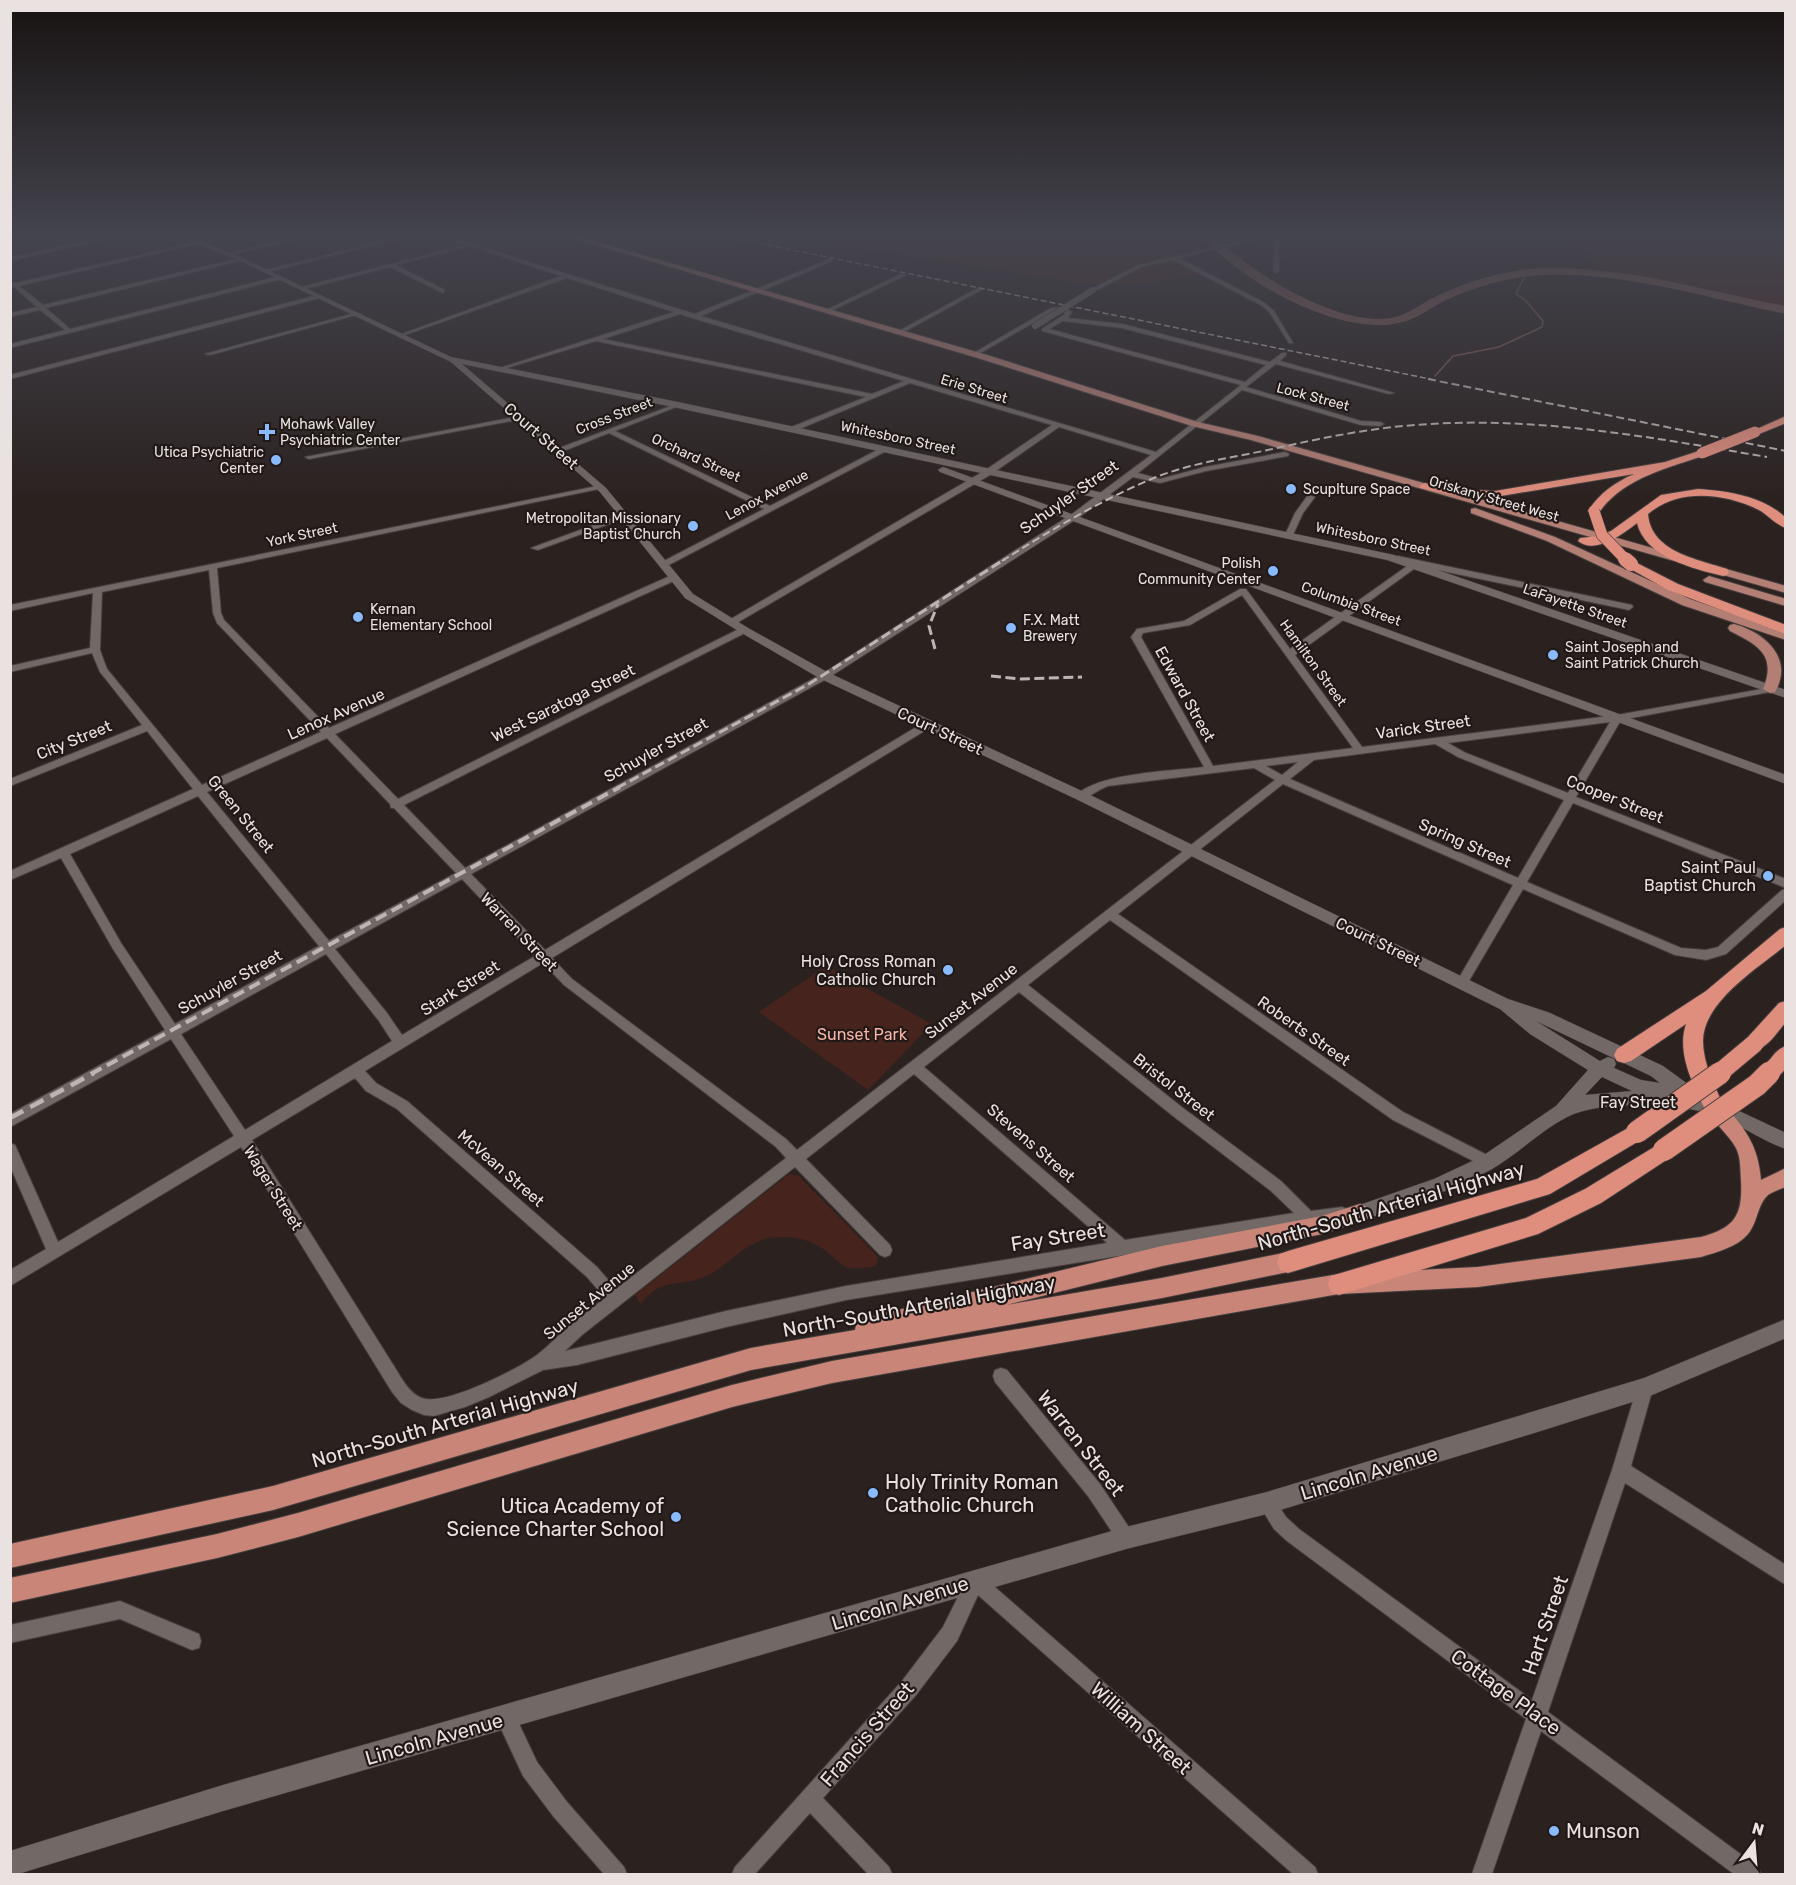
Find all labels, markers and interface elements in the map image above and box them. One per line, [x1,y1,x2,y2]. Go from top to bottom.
street label: Erie Street [939,371,1010,407]
street label: Lock Street [1275,379,1352,415]
street label: Cross Street [573,393,655,438]
street label: Court Street [500,399,582,473]
place label: Mohawk Valley Psychiatric Center [280,416,401,449]
street label: Whitesboro Street [839,418,958,459]
marker: Mohawk Valley Psychiatric Center [258,423,276,441]
street label: Orchard Street [649,430,744,486]
place label: Utica Psychiatric Center [154,444,265,477]
marker: Utica Psychiatric Center [269,453,283,467]
street label: Schuyler Street [1016,456,1122,538]
street label: Lenox Avenue [723,466,812,524]
street label: Oriskany Street West [1427,472,1561,526]
place label: Scuplture Space [1303,481,1410,498]
marker: Scuplture Space [1284,482,1298,496]
place label: Metropolitan Missionary Baptist Church [526,510,681,543]
street label: York Street [265,519,340,551]
marker: Metropolitan Missionary Baptist Church [686,519,700,533]
street label: Whitesboro Street [1314,519,1433,560]
place label: Polish Community Center [1138,555,1262,588]
marker: Polish Community Center [1266,564,1280,578]
street label: Columbia Street [1299,578,1404,630]
street label: LaFayette Street [1521,580,1630,632]
place label: Kernan Elementary School [370,601,492,634]
marker: Kernan Elementary School [351,610,365,624]
place label: F.X. Matt Brewery [1023,612,1080,645]
street label: Hamilton Street [1276,616,1350,710]
marker: F.X. Matt Brewery [1004,621,1018,635]
place label: Saint Joseph and Saint Patrick Church [1565,639,1699,672]
street label: Edward Street [1151,643,1219,745]
marker: Saint Joseph and Saint Patrick Church [1546,648,1560,662]
street label: West Saratoga Street [488,660,638,746]
street label: Lenox Avenue [284,684,388,744]
street label: Court Street [894,703,986,759]
street label: Varick Street [1374,711,1472,743]
street label: Schuyler Street [601,714,711,786]
street label: City Street [34,716,114,764]
street label: Green Street [204,771,278,857]
street label: Cooper Street [1563,771,1667,827]
street label: Spring Street [1416,814,1514,872]
place label: Saint Paul Baptist Church [1644,858,1756,895]
marker: Saint Paul Baptist Church [1761,869,1775,883]
street label: Warren Street [477,889,561,975]
street label: Court Street [1332,913,1424,971]
street label: Schuyler Street [175,946,285,1018]
place label: Holy Cross Roman Catholic Church [801,952,936,989]
street label: Stark Street [417,956,503,1020]
street label: Sunset Avenue [921,959,1021,1043]
marker: Holy Cross Roman Catholic Church [941,963,955,977]
street label: Roberts Street [1254,992,1354,1070]
park label: Sunset Park [817,1025,908,1044]
street label: Bristol Street [1129,1049,1219,1125]
street label: Fay Street [1600,1093,1676,1112]
street label: Stevens Street [983,1100,1079,1186]
street label: McVean Street [454,1125,548,1211]
street label: Wager Street [240,1142,306,1234]
street label: North-South Arterial Highway [1255,1156,1527,1256]
street label: Fay Street [1009,1218,1107,1256]
street label: Sunset Avenue [539,1258,639,1344]
street label: North-South Arterial Highway [781,1270,1057,1342]
street label: North-South Arterial Highway [309,1373,581,1473]
street label: Warren Street [1032,1385,1130,1501]
street label: Lincoln Avenue [1298,1441,1440,1505]
place label: Holy Trinity Roman Catholic Church [885,1470,1059,1517]
marker: Holy Trinity Roman Catholic Church [866,1486,880,1500]
place label: Utica Academy of Science Charter School [447,1494,664,1541]
marker: Utica Academy of Science Charter School [669,1510,683,1524]
street label: Lincoln Avenue [829,1571,971,1635]
street label: Hart Street [1517,1572,1573,1678]
street label: Cottage Place [1446,1644,1566,1740]
street label: Francis Street [815,1677,919,1791]
street label: William Street [1086,1677,1196,1780]
street label: Lincoln Avenue [362,1708,506,1770]
north arrow [1724,1813,1784,1873]
text: N [1750,1818,1766,1840]
place label: Munson [1566,1819,1640,1843]
marker: Munson [1547,1824,1561,1838]

